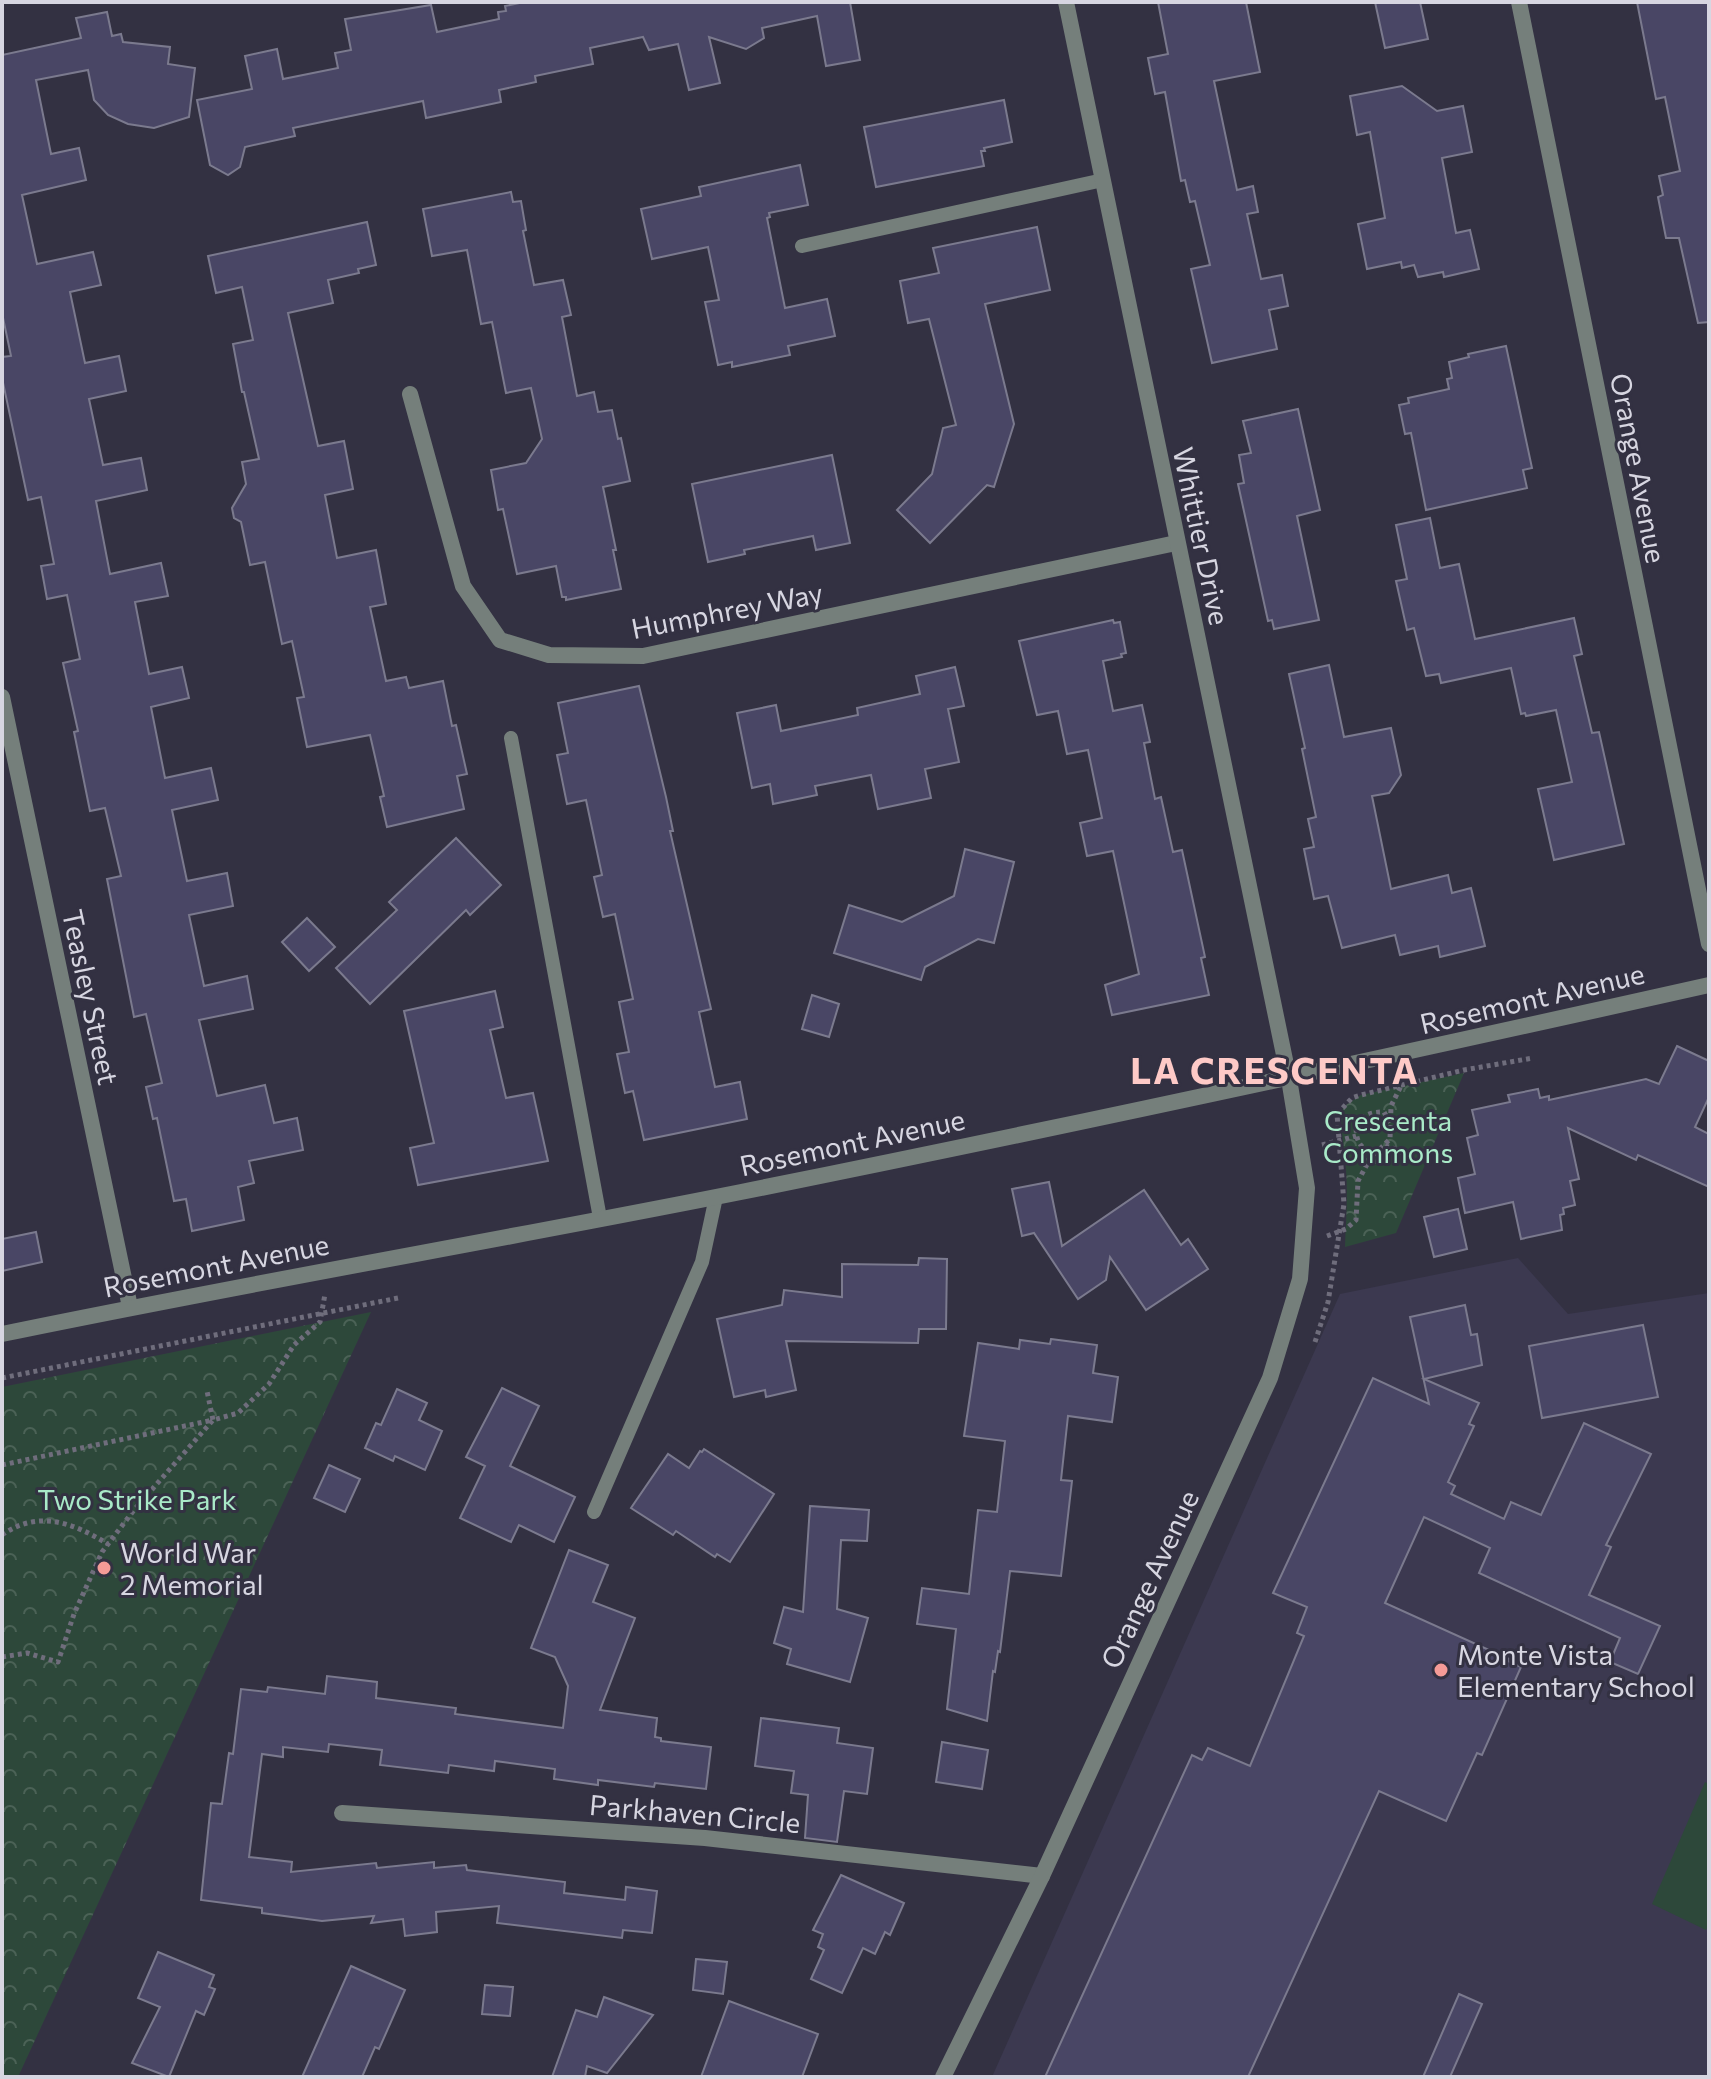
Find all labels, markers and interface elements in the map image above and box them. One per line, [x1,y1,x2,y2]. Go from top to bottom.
street label: Orange Avenue [1604,370,1674,566]
street label: Whittier Drive [1167,444,1237,628]
street label: Humphrey Way [628,575,826,645]
street label: Teasley Street [56,906,126,1088]
street label: Rosemont Avenue [1417,956,1647,1040]
district label: LA CRESCENTA [1130,1047,1420,1091]
street label: Rosemont Avenue [736,1102,968,1182]
park label: Crescenta Commons [1323,1103,1453,1169]
street label: Rosemont Avenue [100,1226,332,1304]
park label: Two Strike Park [37,1482,237,1516]
street label: Orange Avenue [1093,1484,1205,1674]
place label: World War 2 Memorial [120,1535,264,1601]
marker: World War 2 Memorial [95,1559,113,1577]
place label: Monte Vista Elementary School [1457,1637,1695,1703]
marker: Monte Vista Elementary School [1432,1661,1450,1679]
street label: Parkhaven Circle [588,1787,802,1839]

